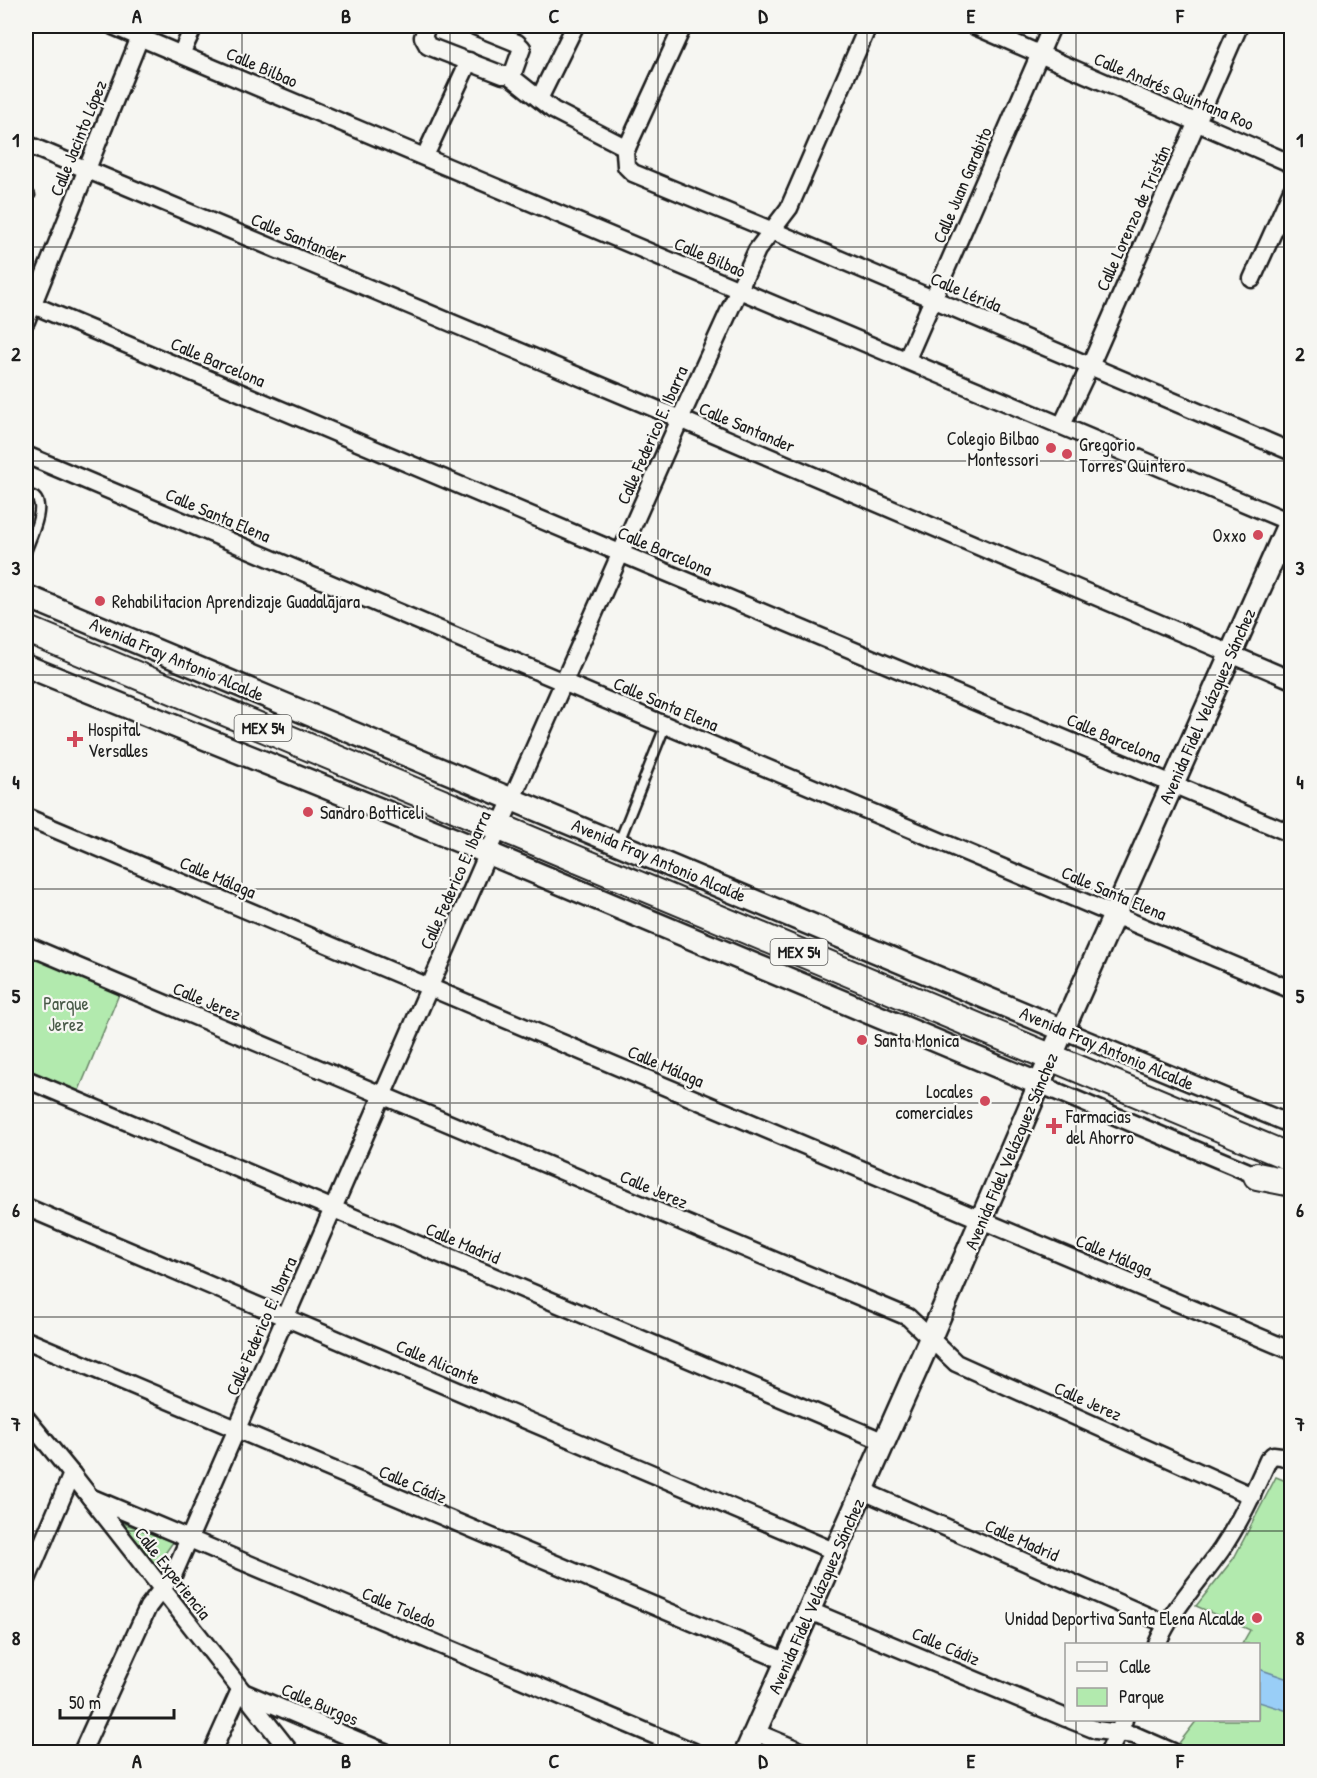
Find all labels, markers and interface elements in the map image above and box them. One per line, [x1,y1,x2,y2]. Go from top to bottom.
text: A [132,2,142,29]
text: B [341,2,351,29]
text: C [549,2,560,29]
text: D [758,2,768,29]
text: E [967,2,976,29]
text: F [1175,2,1185,29]
street label: Calle Bilbao [222,41,302,93]
street label: Calle Andrés Quintana Roo [1090,46,1258,136]
street label: Calle Jacinto López [43,76,113,200]
street label: Calle Juan Garabito [926,123,998,247]
text: 1 [12,126,20,153]
text: 1 [1296,126,1304,153]
street label: Calle Lorenzo de Tristán [1090,141,1176,295]
street label: Calle Santander [247,207,351,269]
street label: Calle Bilbao [670,231,750,283]
street label: Calle Lérida [927,266,1005,318]
street label: Calle Barcelona [167,331,269,393]
text: 2 [11,340,21,367]
text: 2 [1295,340,1305,367]
street label: Calle Federico E. Ibarra [610,362,694,508]
street label: Calle Santander [695,396,799,458]
place label: Colegio Bilbao Montessori [947,426,1039,472]
place label: Gregorio Torres Quintero [1079,432,1185,478]
marker: Colegio Bilbao Montessori [1044,441,1058,455]
marker: Gregorio Torres Quintero [1060,447,1074,461]
street label: Calle Santa Elena [162,482,274,548]
street label: Calle Barcelona [614,520,716,582]
place label: Oxxo [1213,523,1246,548]
marker: Oxxo [1251,528,1265,542]
text: 3 [12,554,21,581]
text: 3 [1296,554,1305,581]
place label: Rehabilitacion Aprendizaje Guadalajara [112,589,360,614]
marker: Rehabilitacion Aprendizaje Guadalajara [93,594,107,608]
street label: Avenida Fidel Velázquez Sánchez [1153,604,1262,808]
street label: Avenida Fray Antonio Alcalde [86,611,268,707]
street label: Calle Santa Elena [610,671,722,737]
street label: Calle Barcelona [1063,707,1165,769]
road number: MEX 54 [234,715,292,741]
place label: Hospital Versalles [88,717,148,763]
marker: Hospital Versalles [66,730,84,748]
text: 4 [12,768,20,795]
text: 4 [1296,768,1304,795]
place label: Sandro Botticeli [320,800,425,825]
marker: Sandro Botticeli [301,805,315,819]
street label: Calle Federico E. Ibarra [413,807,497,953]
street label: Avenida Fray Antonio Alcalde [568,812,750,908]
street label: Calle Málaga [176,850,260,904]
street label: Calle Santa Elena [1058,860,1170,926]
road number: MEX 54 [770,939,828,965]
street label: Calle Jerez [169,976,245,1027]
text: 5 [12,982,21,1009]
text: 5 [1296,982,1305,1009]
park label: Parque Jerez [43,991,89,1037]
street label: Avenida Fray Antonio Alcalde [1016,1000,1198,1096]
place label: Santa Monica [874,1028,959,1053]
marker: Santa Monica [855,1033,869,1047]
street label: Calle Málaga [624,1039,708,1093]
street label: Avenida Fidel Velázquez Sánchez [958,1048,1064,1253]
place label: Locales comerciales [895,1079,973,1125]
marker: Locales comerciales [978,1094,992,1108]
place label: Farmacias del Ahorro [1065,1104,1134,1150]
marker: Farmacias del Ahorro [1047,1119,1061,1133]
street label: Calle Jerez [616,1164,692,1215]
text: 6 [12,1196,20,1223]
text: 6 [1296,1196,1304,1223]
street label: Calle Madrid [422,1216,504,1270]
street label: Calle Málaga [1072,1228,1156,1282]
street label: Calle Federico E. Ibarra [219,1253,303,1399]
street label: Calle Alicante [392,1333,484,1391]
street label: Calle Jerez [1050,1375,1126,1427]
text: 7 [10,1410,21,1437]
text: 7 [1294,1410,1305,1437]
street label: Calle Cádiz [375,1458,451,1510]
street label: Avenida Fidel Velázquez Sánchez [762,1494,871,1698]
street label: Calle Madrid [981,1513,1063,1567]
street label: Calle Experiencia [129,1521,217,1625]
street label: Calle Toledo [358,1580,440,1634]
place label: Unidad Deportiva Santa Elena Alcalde [1005,1606,1245,1631]
marker: Unidad Deportiva Santa Elena Alcalde [1250,1611,1264,1625]
street label: Calle Cádiz [908,1620,984,1672]
text: 8 [12,1624,21,1651]
text: 8 [1296,1624,1305,1651]
legend [1065,1643,1260,1721]
text: Calle [1119,1654,1151,1679]
street label: Calle Burgos [278,1677,362,1731]
scale bar [60,1682,174,1720]
text: Parque [1119,1684,1164,1709]
text: 50 m [69,1690,101,1715]
text: A [132,1747,142,1774]
text: B [341,1747,351,1774]
text: C [549,1747,560,1774]
text: D [758,1747,768,1774]
text: E [967,1747,976,1774]
text: F [1175,1747,1185,1774]

